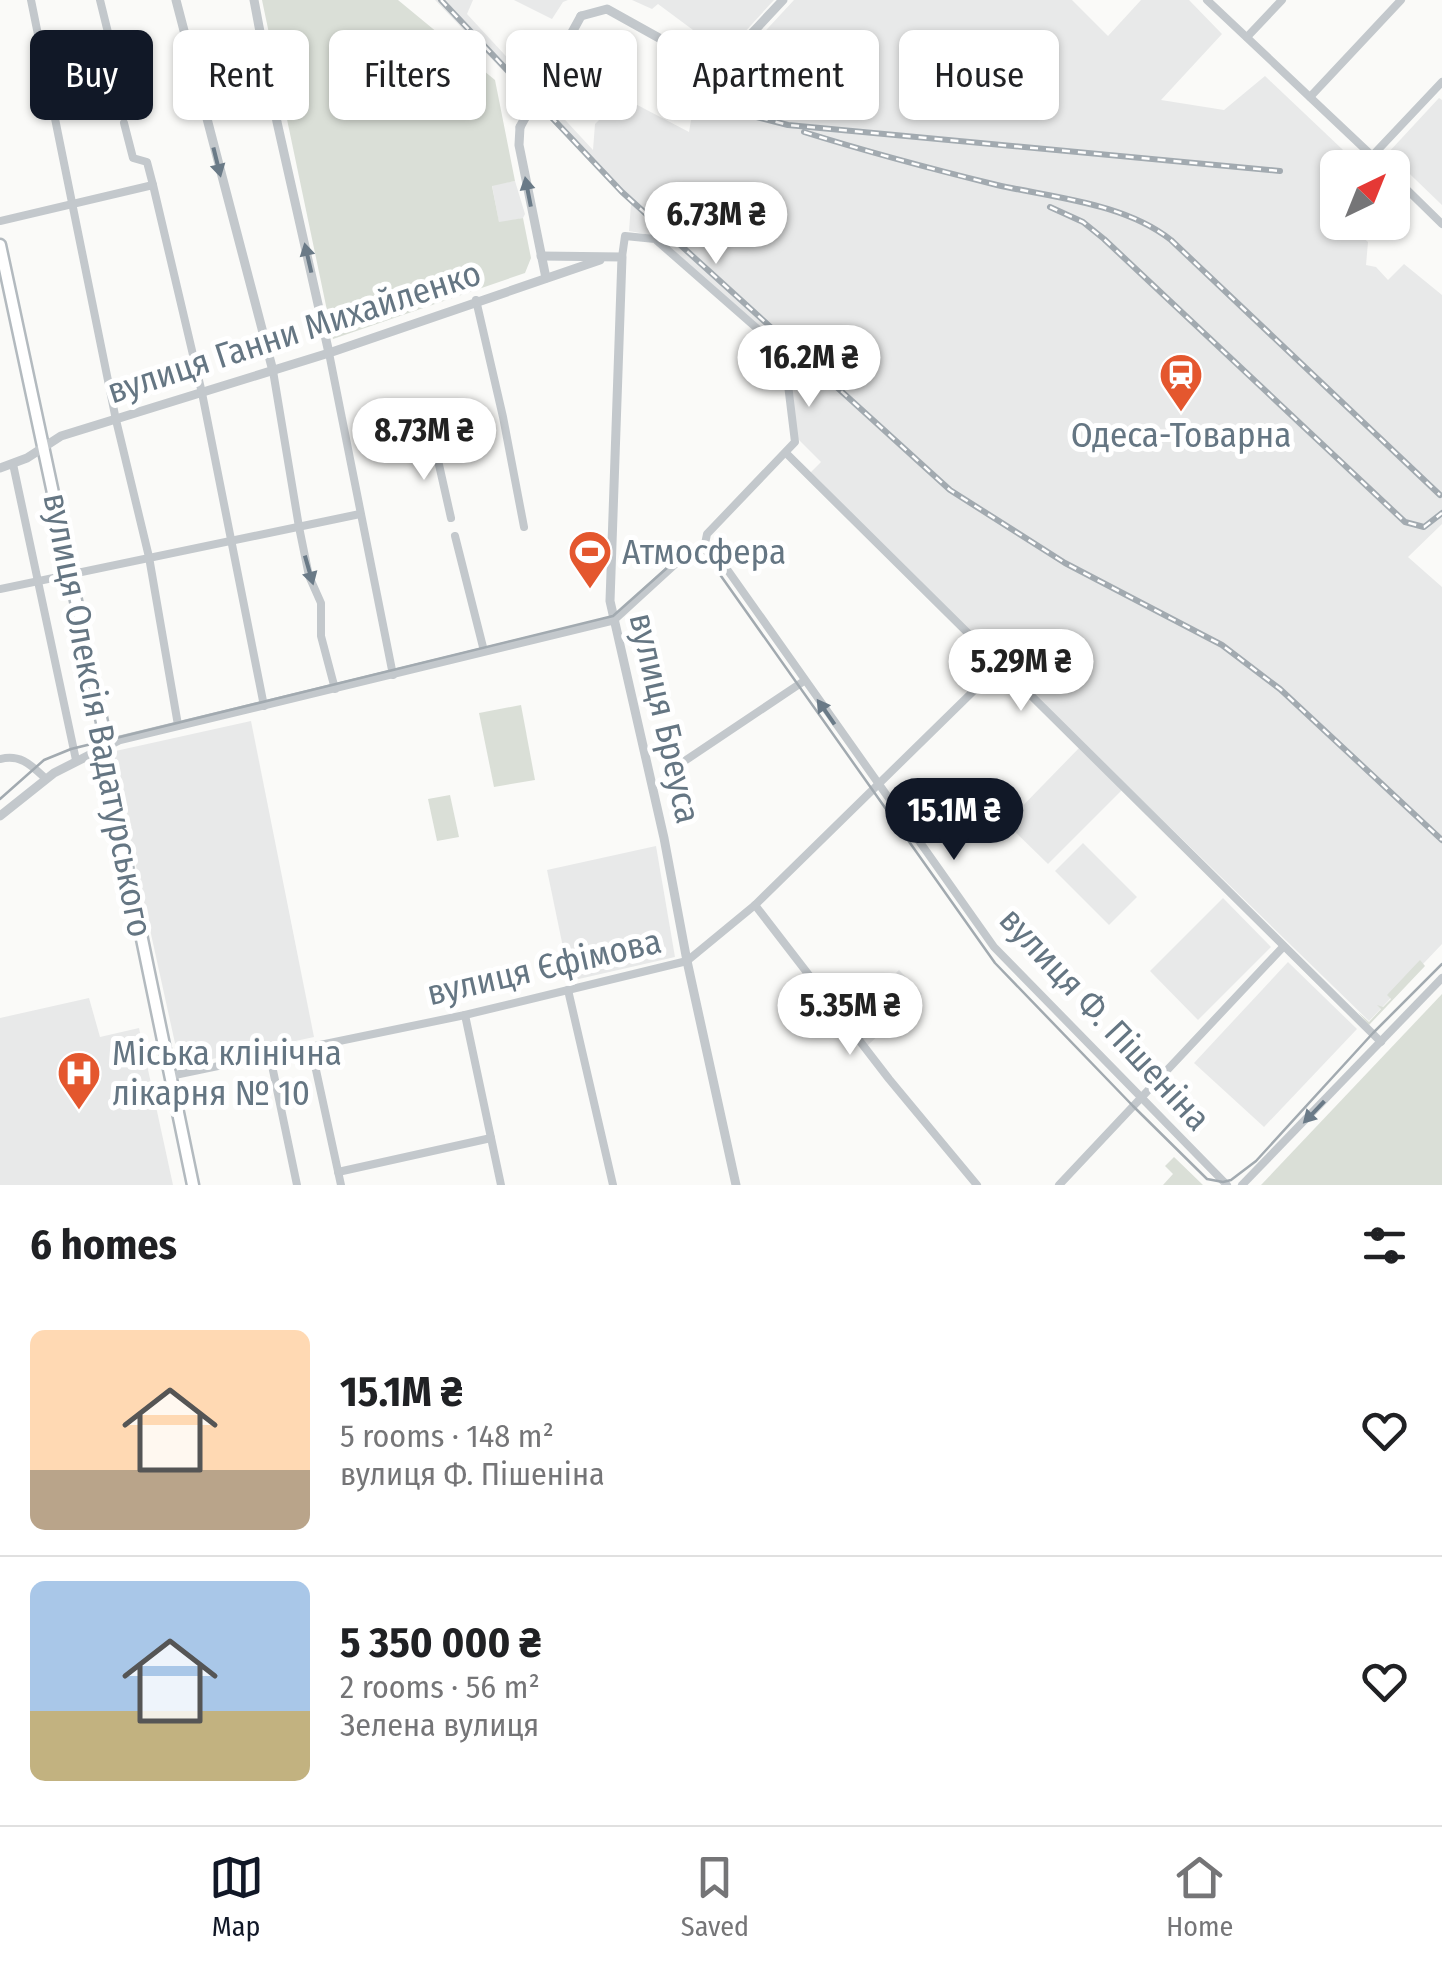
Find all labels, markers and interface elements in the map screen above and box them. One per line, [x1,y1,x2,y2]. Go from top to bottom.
chip: Buy [30,30,153,120]
chip: Rent [173,30,309,120]
chip: Filters [329,30,486,120]
chip: New [506,30,637,120]
chip: Apartment [657,30,879,120]
chip: House [899,30,1059,120]
one-way arrow [210,147,226,178]
north arrow [1320,150,1410,240]
map controls [1320,150,1410,240]
one-way arrow [519,176,535,207]
pin: 6.73M ₴ [624,182,808,267]
text: 6.73M ₴ [666,195,766,233]
one-way arrow [299,242,315,273]
street label: вулиця Ганни Михайленко [102,252,486,412]
pin: 16.2M ₴ [717,325,901,410]
text: 16.2M ₴ [759,338,859,376]
station icon: Одеса-Товарна [1158,352,1204,413]
pin: 8.73M ₴ [332,398,516,483]
text: 8.73M ₴ [374,411,474,449]
place label: Одеса-Товарна [1071,414,1291,456]
street label: вулиця Олексія Вадатурського [34,490,162,940]
sports icon: Атмосфера [567,529,613,590]
place label: Атмосфера [622,531,786,573]
one-way arrow [302,555,318,586]
street label: вулиця Бреуса [620,609,710,827]
pin: 5.29M ₴ [929,629,1113,714]
text: 5.29M ₴ [971,642,1071,680]
one-way arrow [817,699,836,725]
pin: 15.1M ₴ [862,778,1046,863]
text: 15.1M ₴ [907,791,1001,829]
street label: вулиця Ф. Пішеніна [991,899,1219,1139]
street label: вулиця Єфімова [423,920,665,1014]
pin: 5.35M ₴ [758,973,942,1058]
text: 5.35M ₴ [799,986,901,1024]
place label: Міська клінічна лікарня № 10 [112,1032,342,1114]
hospital icon: Міська клінічна лікарня № 10 [56,1050,102,1111]
one-way arrow [1303,1100,1326,1124]
icon: filters [1357,1218,1412,1273]
text: 6 homes [30,1220,177,1270]
text: 15.1M ₴ [340,1367,463,1417]
icon: home [110,1370,230,1490]
icon: heart [1357,1403,1412,1458]
text: 5 rooms · 148 m² [340,1417,554,1455]
text: вулиця Ф. Пішеніна [340,1455,605,1493]
text: 5 350 000 ₴ [340,1618,541,1668]
icon: home [110,1621,230,1741]
icon: heart [1357,1654,1412,1709]
text: 2 rooms · 56 m² [340,1668,540,1706]
text: Зелена вулиця [340,1706,539,1744]
tab: Map [209,1850,264,1943]
tab: Saved [681,1850,749,1943]
tab: Home [1166,1850,1233,1943]

